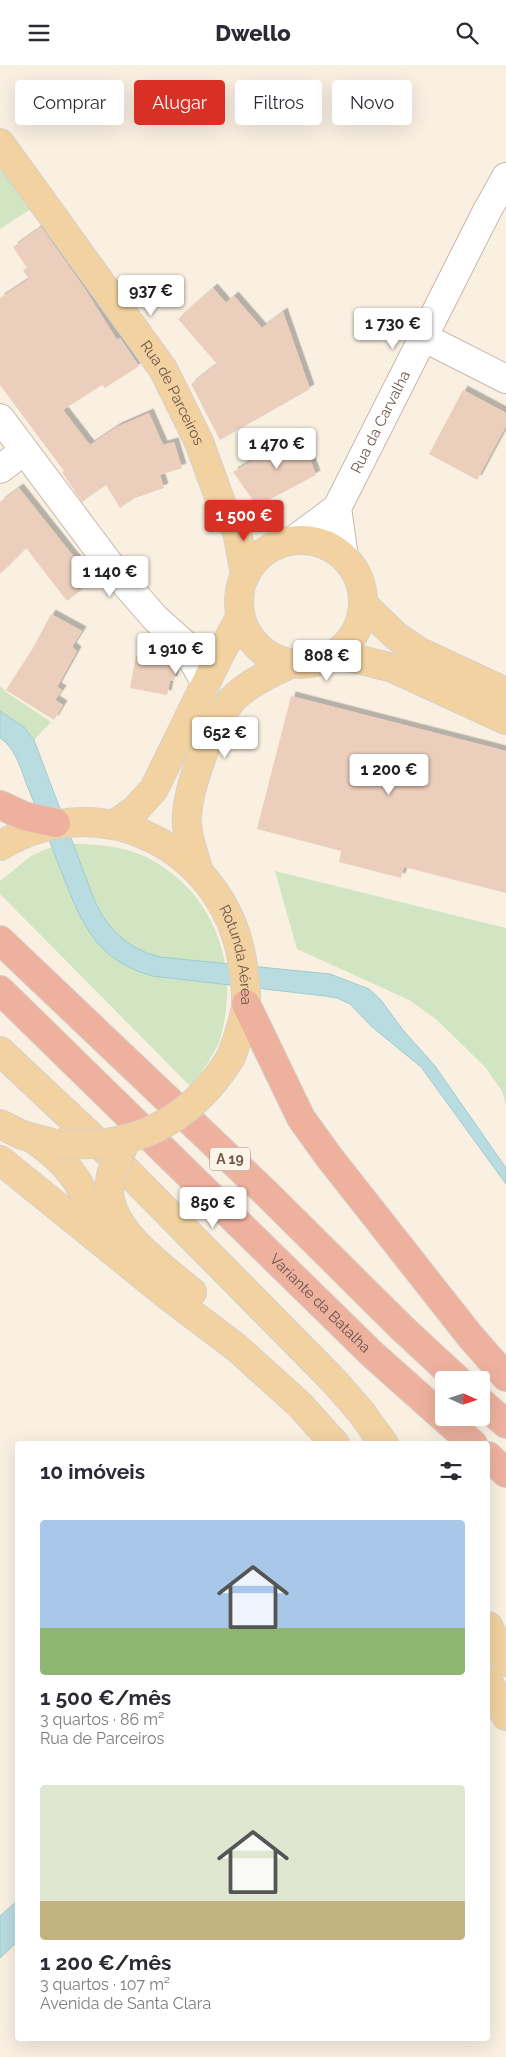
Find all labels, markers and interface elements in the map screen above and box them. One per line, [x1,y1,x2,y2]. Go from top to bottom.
icon: menu [25,19,53,47]
icon: search [453,19,481,47]
text: Dwello [215,20,291,46]
chip: Comprar [15,80,124,125]
chip: Alugar [134,80,225,125]
chip: Filtros [235,80,322,125]
chip: Novo [332,80,412,125]
pin: 937 € [116,275,186,317]
text: 937 € [129,281,173,300]
pin: 1 730 € [347,307,439,350]
text: 1 730 € [365,314,421,333]
street label: Rua de Parceiros [136,337,208,448]
street label: Rua da Carvalha [347,368,414,476]
pin: 1 470 € [231,427,323,470]
text: 1 470 € [249,434,305,453]
pin: 1 500 € [198,499,290,542]
text: 1 500 € [216,506,272,525]
pin: 1 140 € [64,555,156,598]
text: 1 140 € [82,562,138,581]
pin: 1 910 € [130,633,222,675]
text: 1 910 € [148,639,204,658]
pin: 808 € [292,639,362,682]
text: 808 € [304,646,350,665]
pin: 652 € [190,717,260,759]
text: 652 € [203,723,247,742]
pin: 1 200 € [343,753,435,796]
text: 1 200 € [360,760,418,779]
street label: Rotunda Aérea [215,902,255,1005]
road number: A 19 [210,1147,250,1171]
pin: 850 € [178,1187,248,1229]
text: 850 € [191,1193,235,1212]
street label: Variante da Batalha [266,1250,374,1357]
north arrow [435,1371,490,1426]
map controls [435,1371,490,1426]
icon: filters [437,1457,465,1485]
text: 10 imóveis [40,1459,145,1484]
icon: home [208,1552,298,1642]
text: 1 500 €/mês [40,1685,171,1710]
text: 3 quartos · 86 m² [40,1710,164,1729]
text: Rua de Parceiros [40,1729,164,1748]
icon: home [208,1817,298,1907]
text: 1 200 €/mês [40,1950,171,1975]
text: 3 quartos · 107 m² [40,1975,170,1994]
text: Avenida de Santa Clara [40,1994,211,2013]

